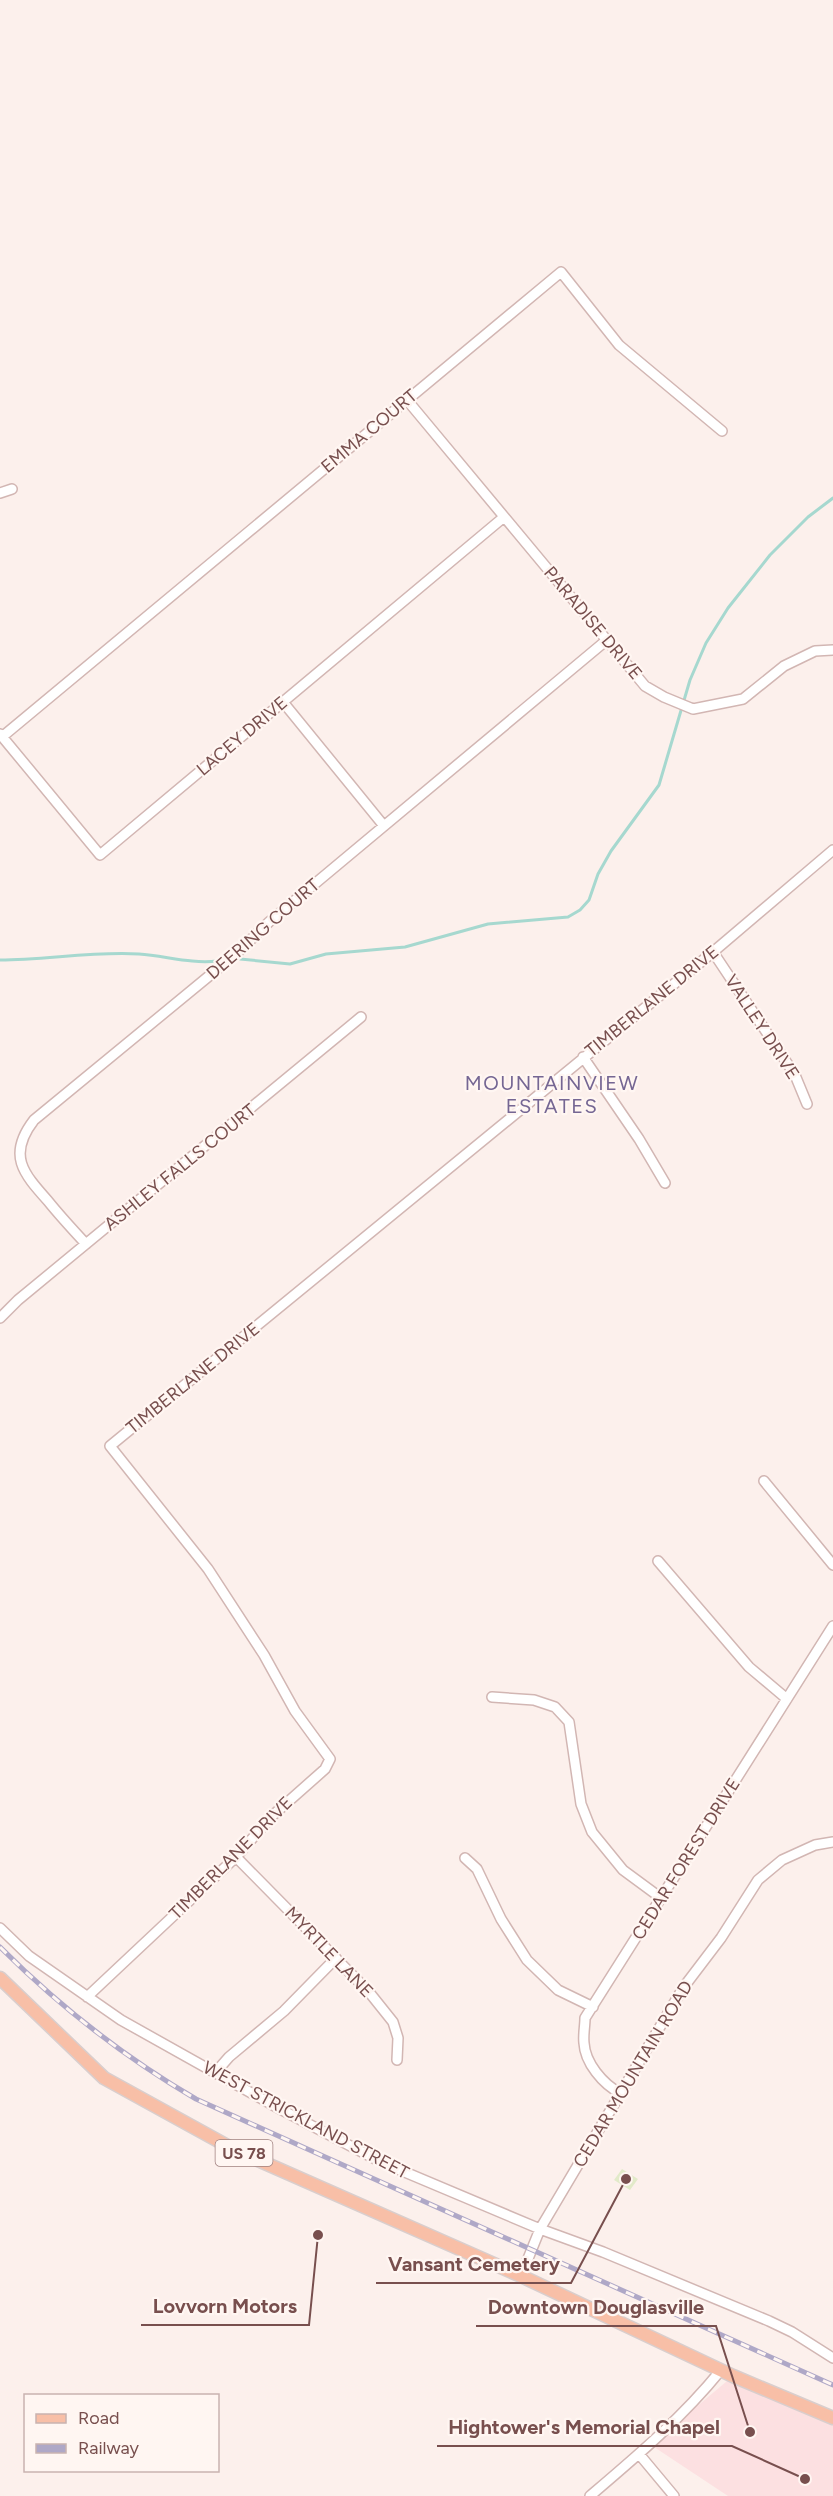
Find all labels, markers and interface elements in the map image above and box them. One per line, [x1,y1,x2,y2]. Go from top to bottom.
street label: EMMA COURT [317,384,422,478]
street label: PARADISE DRIVE [539,562,647,684]
street label: LACEY DRIVE [192,692,292,780]
street label: DEERING COURT [202,874,324,984]
street label: TIMBERLANE DRIVE [581,940,723,1062]
street label: VALLEY DRIVE [720,971,804,1083]
district label: MOUNTAINVIEW ESTATES [465,1071,639,1118]
street label: ASHLEY FALLS COURT [100,1099,260,1235]
street label: TIMBERLANE DRIVE [122,1317,264,1439]
street label: CEDAR FOREST DRIVE [627,1774,745,1944]
street label: TIMBERLANE DRIVE [165,1792,297,1924]
street label: MYRTLE LANE [280,1902,378,2002]
street label: CEDAR MOUNTAIN ROAD [569,1977,697,2171]
street label: WEST STRICKLAND STREET [199,2056,413,2184]
road number: US 78 [216,2140,272,2166]
callout: Vansant Cemetery [376,2245,571,2283]
text: Vansant Cemetery [388,2252,560,2276]
callout: Lovvorn Motors [141,2287,309,2325]
callout: Downtown Douglasville [476,2288,716,2326]
text: Lovvorn Motors [153,2294,297,2318]
text: Downtown Douglasville [488,2295,704,2319]
legend [24,2394,219,2472]
text: Road [78,2407,119,2429]
callout: Hightower's Memorial Chapel [437,2408,732,2446]
text: Hightower's Memorial Chapel [448,2415,720,2439]
text: Railway [78,2437,140,2459]

